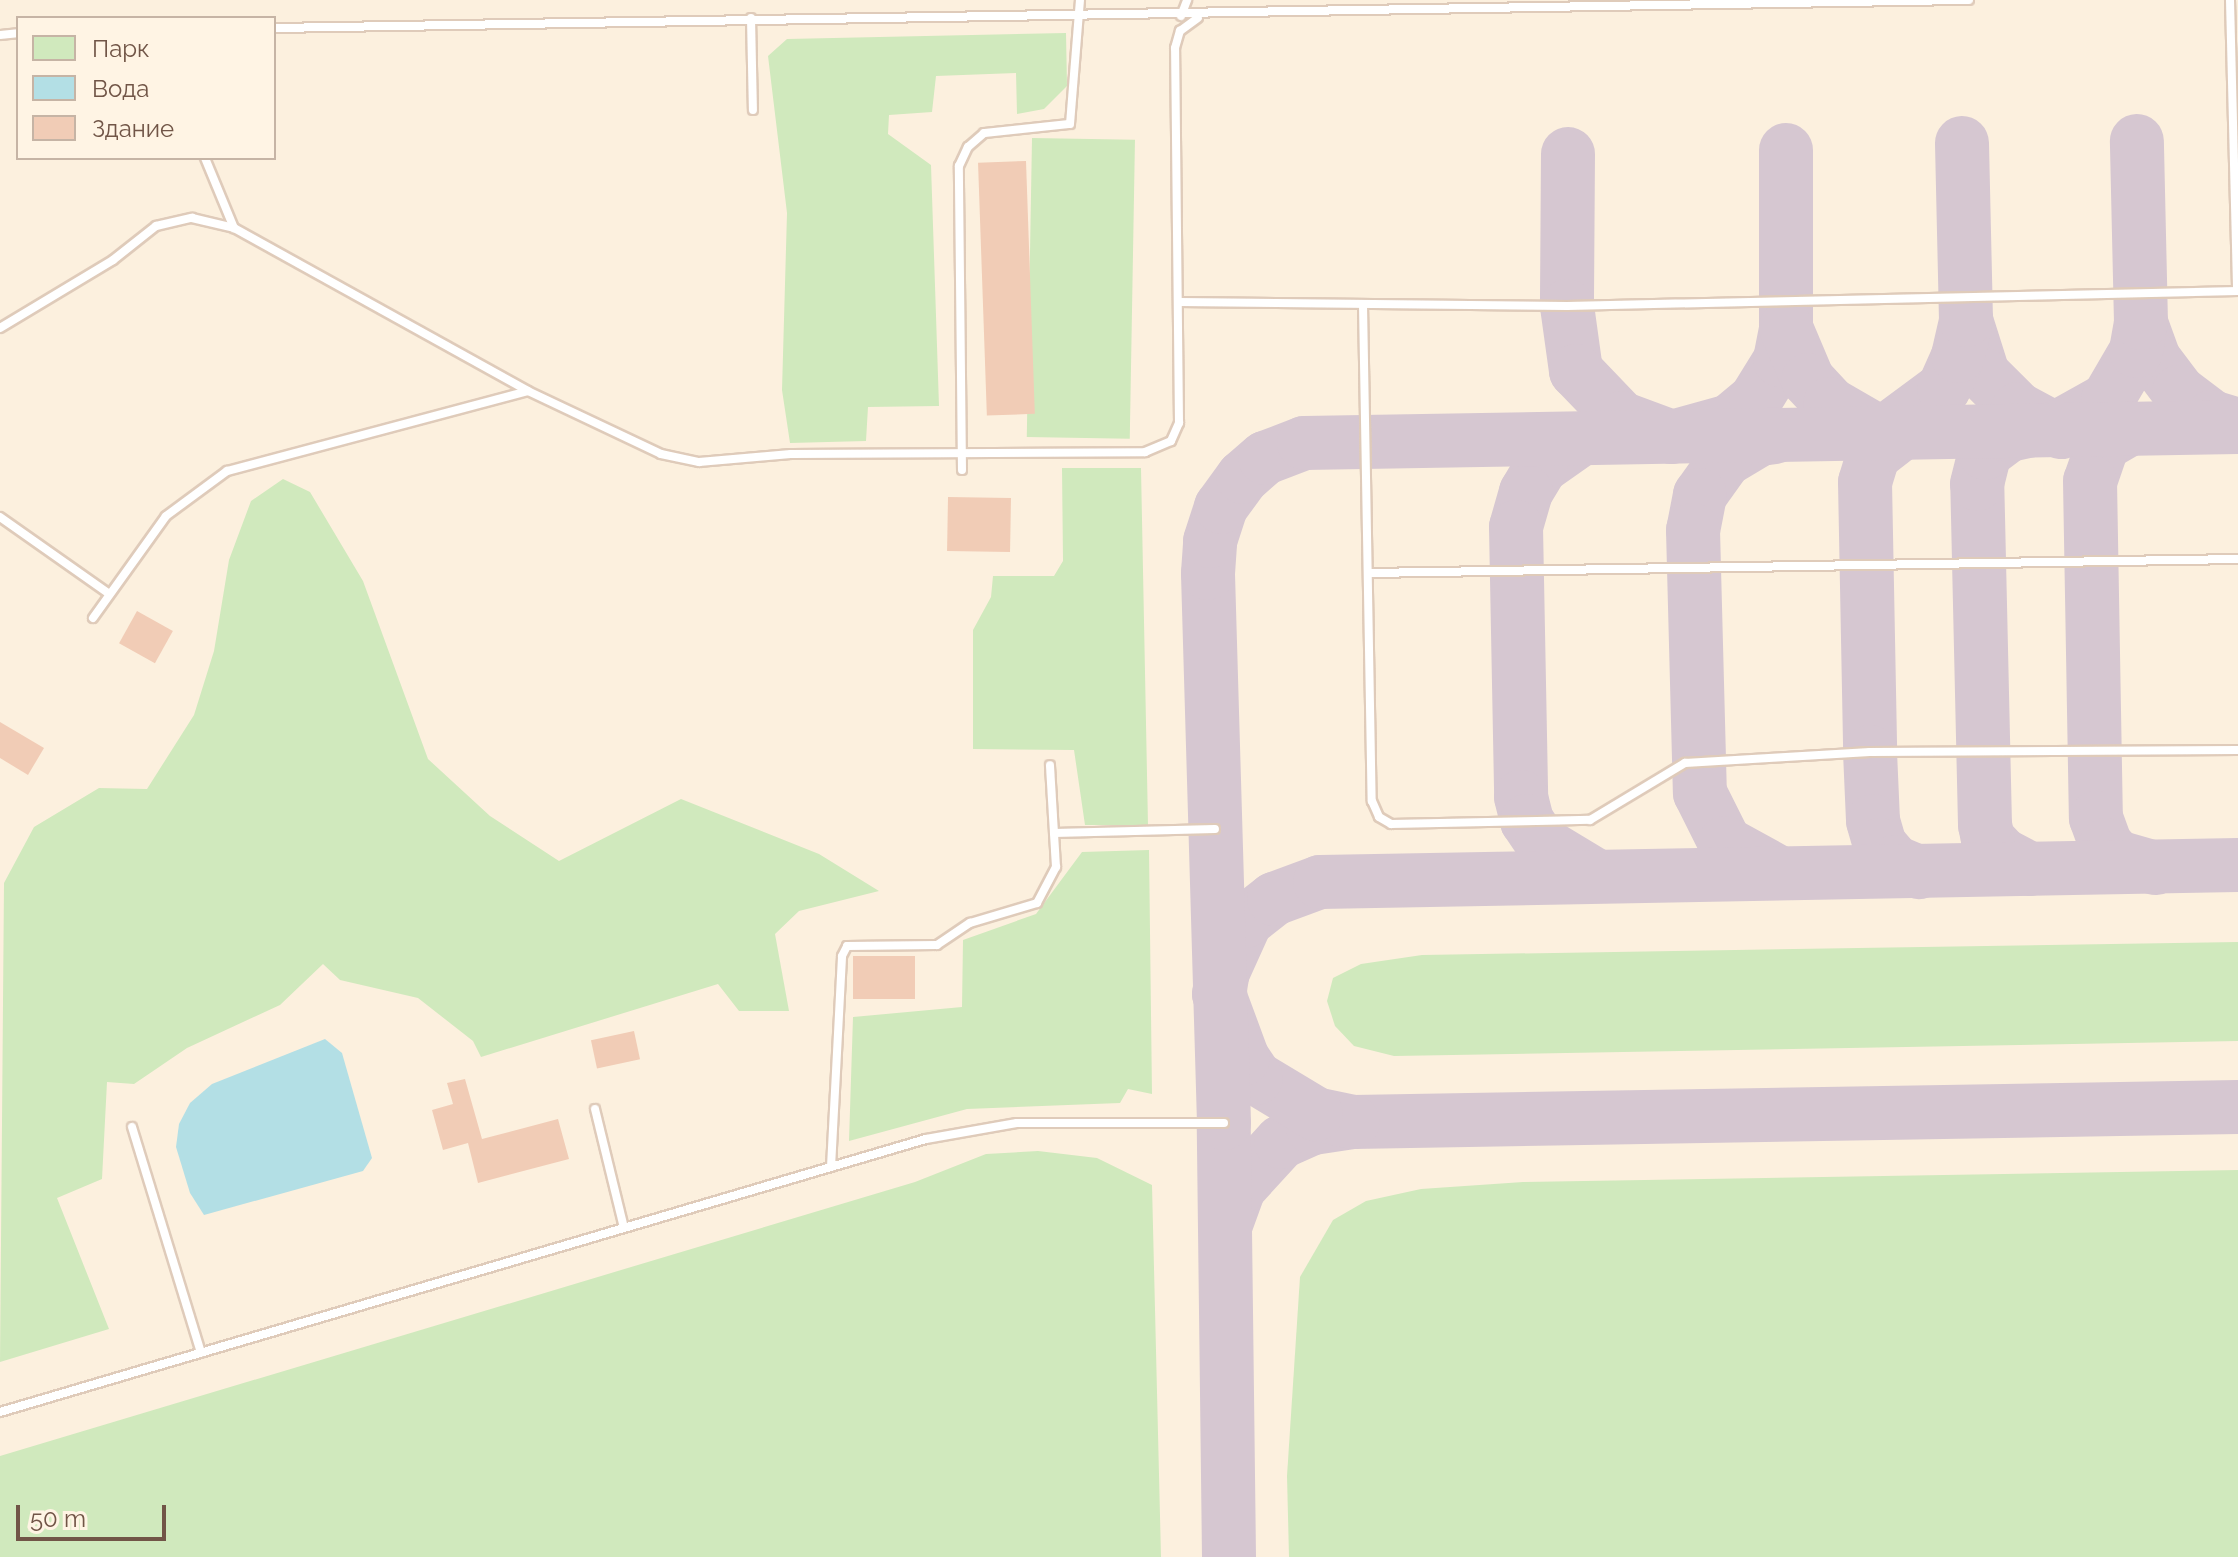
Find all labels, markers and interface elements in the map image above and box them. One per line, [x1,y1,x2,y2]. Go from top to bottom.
legend [16,16,276,160]
text: Парк [92,34,150,63]
text: Вода [92,74,149,103]
text: Здание [92,114,174,143]
scale bar [20,1489,170,1539]
text: 50 m [30,1504,86,1533]

